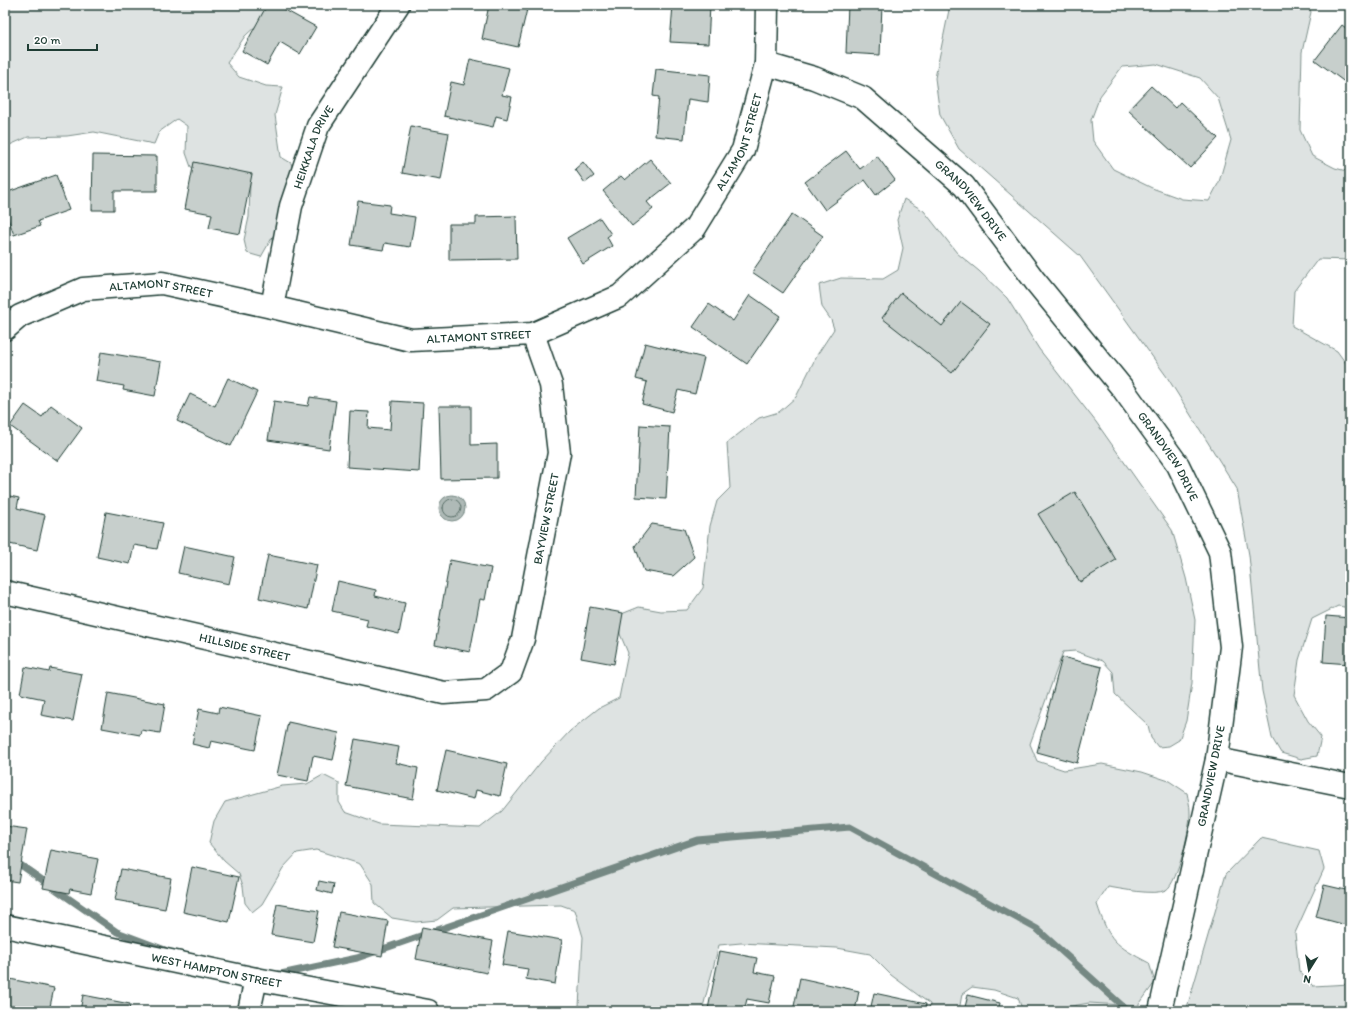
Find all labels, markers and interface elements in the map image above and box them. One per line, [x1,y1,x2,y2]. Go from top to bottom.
scale bar [28,26,97,52]
text: 20 m [34,33,61,47]
street label: ALTAMONT STREET [713,91,765,193]
street label: HEIKKALA DRIVE [290,102,337,191]
street label: GRANDVIEW DRIVE [932,157,1010,244]
street label: ALTAMONT STREET [109,276,214,301]
street label: ALTAMONT STREET [426,327,532,346]
street label: GRANDVIEW DRIVE [1135,409,1201,503]
street label: BAYVIEW STREET [531,472,562,566]
street label: HILLSIDE STREET [198,630,292,664]
street label: GRANDVIEW DRIVE [1194,724,1228,828]
street label: WEST HAMPTON STREET [150,950,283,991]
north arrow [1289,950,1329,990]
text: N [1302,972,1312,986]

